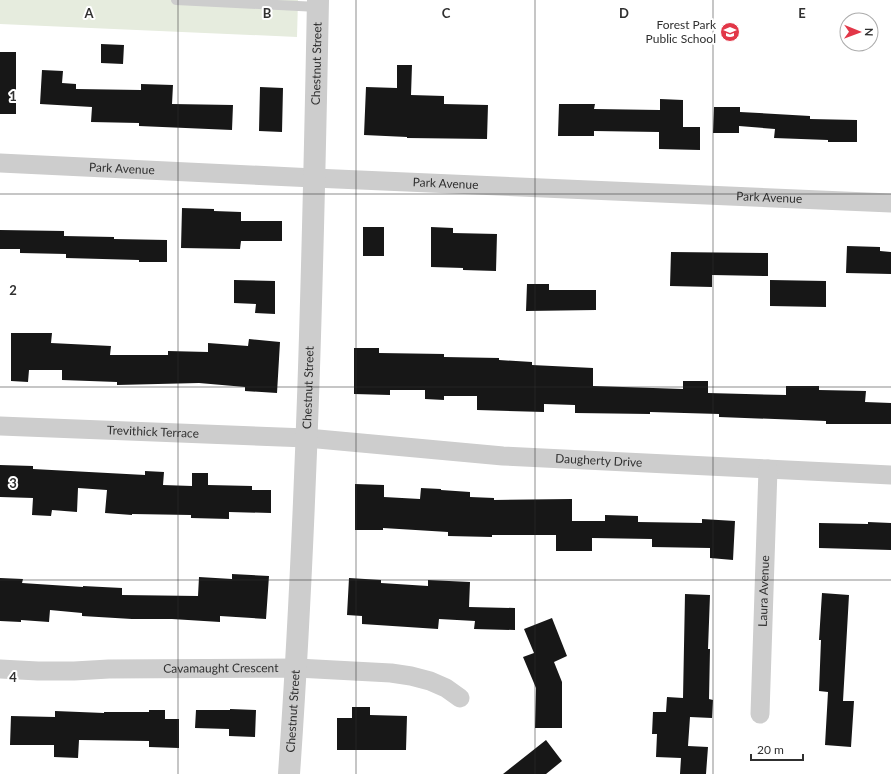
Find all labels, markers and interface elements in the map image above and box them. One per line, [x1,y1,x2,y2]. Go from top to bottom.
text: A [83,5,94,21]
text: B [263,5,272,21]
text: C [442,5,451,21]
text: D [619,5,629,21]
text: E [798,5,806,21]
north arrow [839,12,879,52]
place label: Forest Park Public School [646,17,717,46]
street label: Chestnut Street [308,21,325,105]
school or university icon: Forest Park Public School [719,21,741,43]
text: N [863,28,876,37]
text: 1 [9,88,17,104]
street label: Park Avenue [89,159,155,177]
street label: Park Avenue [412,174,479,192]
street label: Park Avenue [736,188,802,206]
text: 2 [9,282,17,298]
street label: Chestnut Street [299,345,317,429]
street label: Trevithick Terrace [107,422,199,441]
street label: Daugherty Drive [555,451,643,470]
text: 3 [9,475,17,491]
street label: Laura Avenue [755,555,772,627]
street label: Cavamaught Crescent [163,660,279,676]
text: 4 [9,669,17,685]
street label: Chestnut Street [282,669,303,753]
scale bar [751,736,803,762]
text: 20 m [757,742,784,757]

